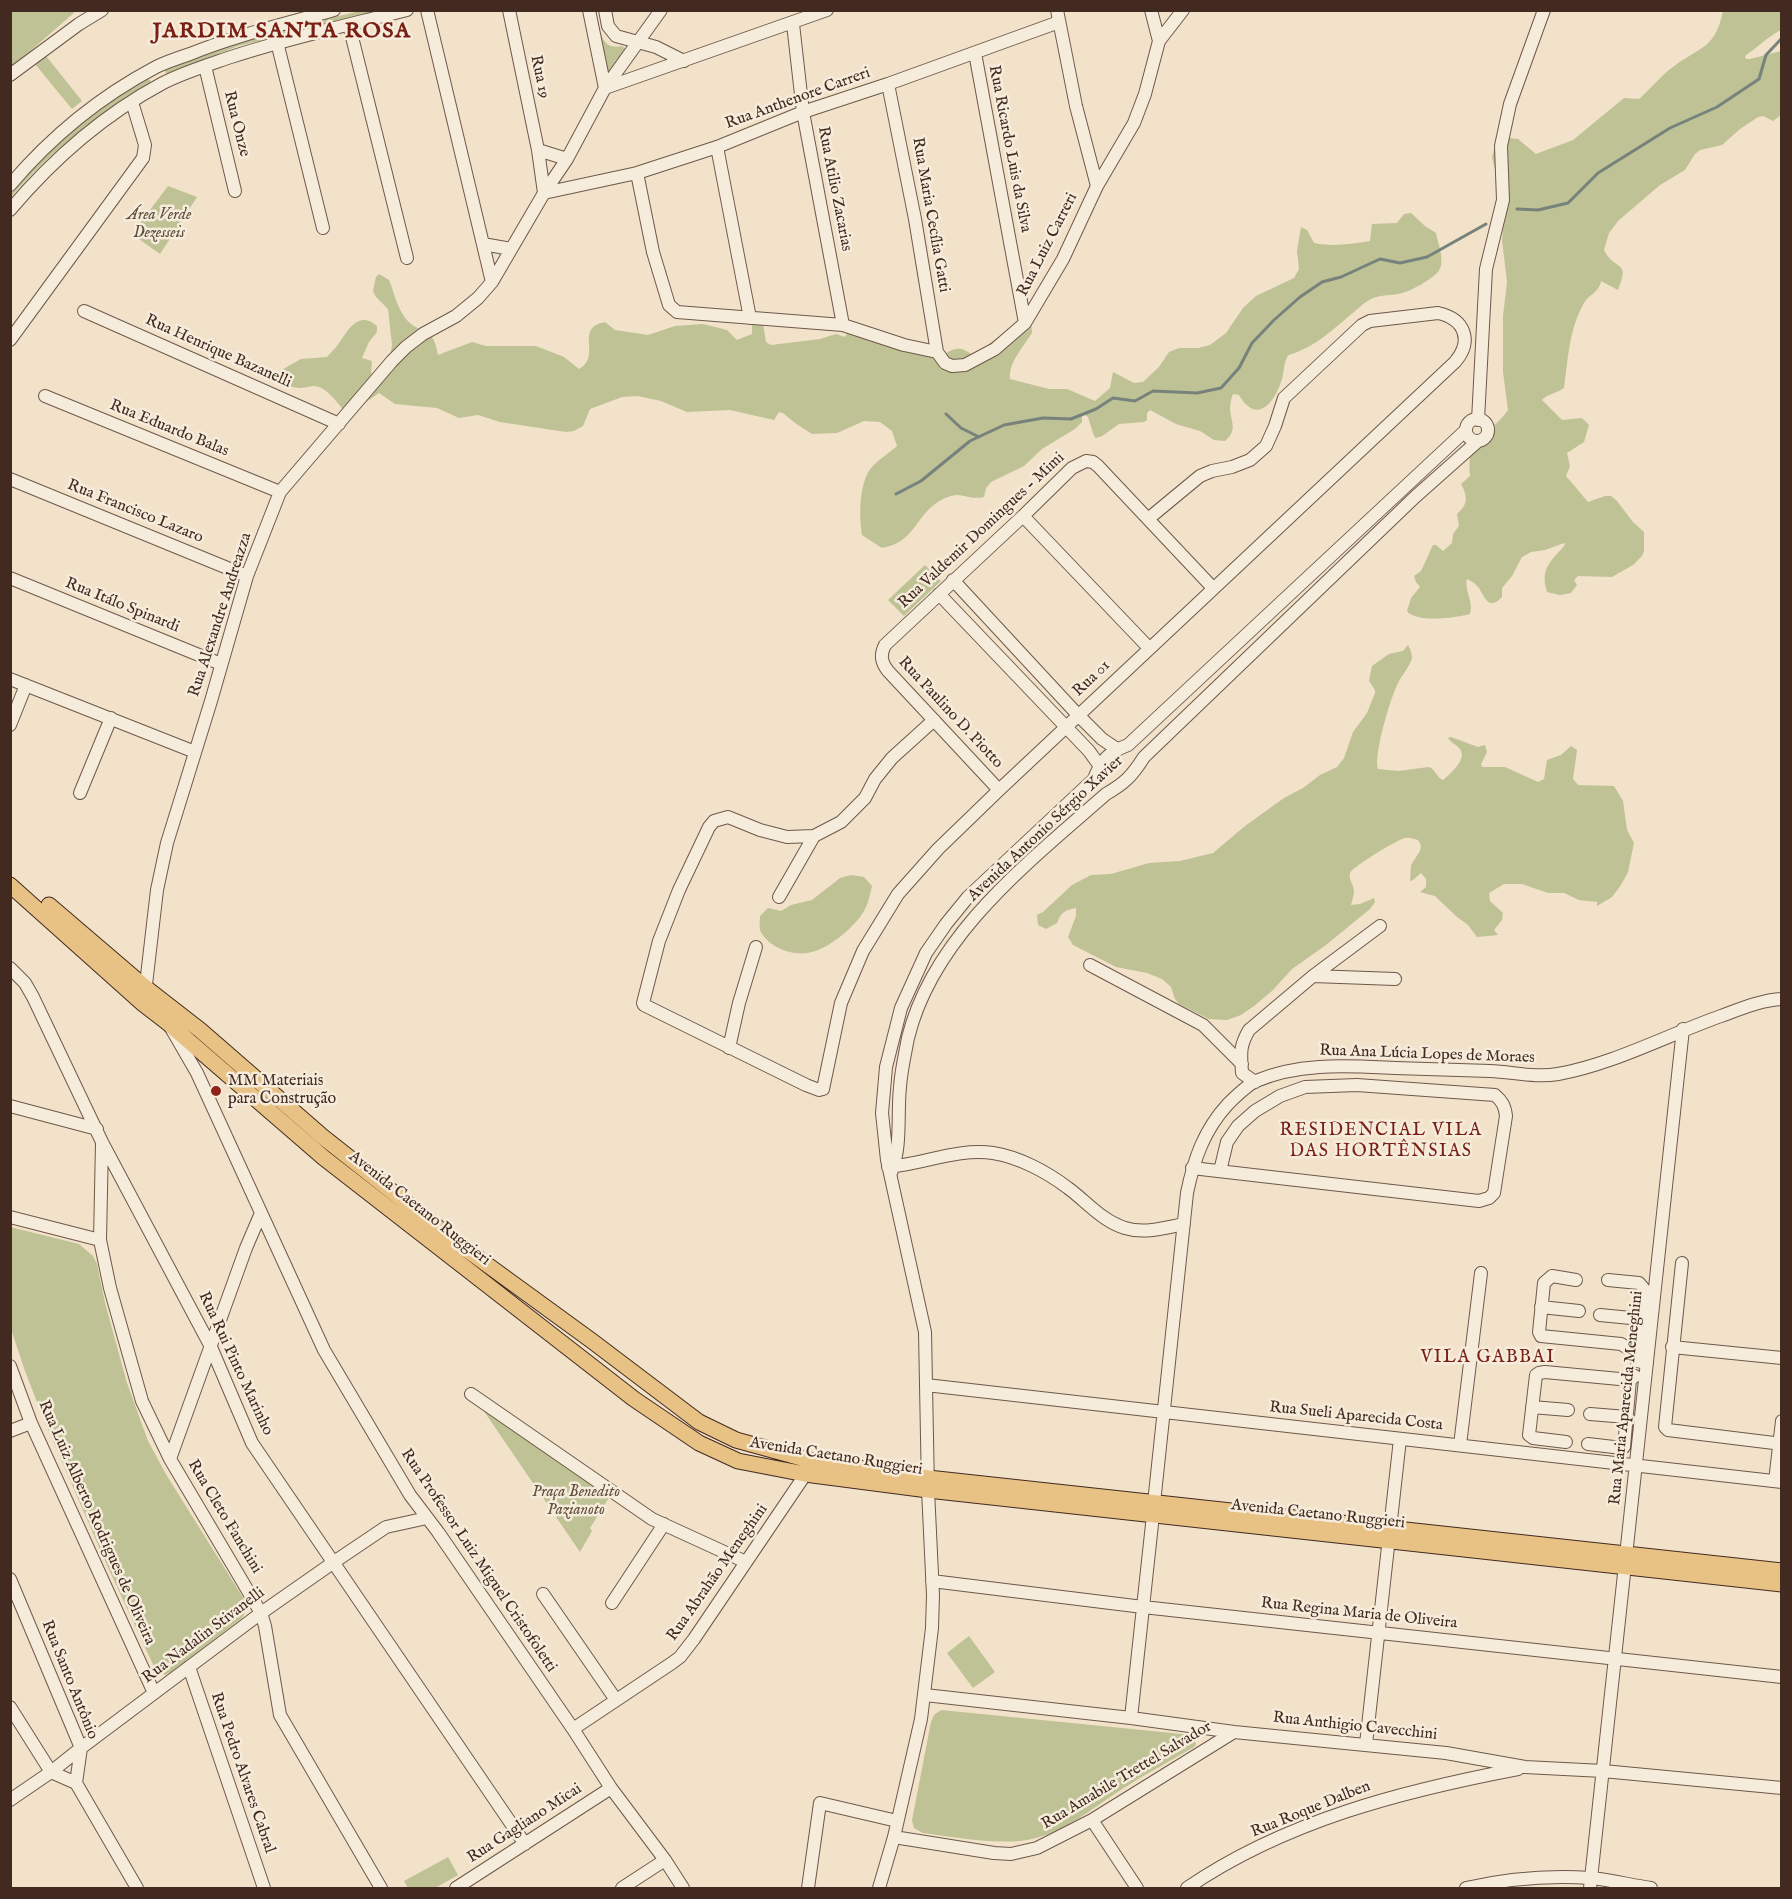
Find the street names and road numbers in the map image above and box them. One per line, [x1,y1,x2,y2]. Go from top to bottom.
street label: Rua 19 [525,54,553,100]
street label: Rua Anthenore Carreri [723,64,873,134]
street label: Rua Ricardo Luis da Silva [983,64,1035,234]
street label: Rua Onze [219,89,253,159]
street label: Rua Atilio Zacarias [812,125,856,253]
street label: Rua Maria Cecília Gatti [907,136,953,294]
street label: Rua Luiz Carreri [1014,190,1082,300]
street label: Rua Henrique Bazanelli [142,311,294,393]
street label: Rua Eduardo Balas [107,396,231,462]
street label: Rua Valdemir Domingues - Mimi [895,449,1069,613]
street label: Rua Francisco Lazaro [64,476,206,548]
street label: Rua Alexandre Andreazza [185,531,257,699]
street label: Rua Itálo Spinardi [62,574,182,638]
street label: Rua Paulino D. Piotto [893,653,1007,773]
street label: Rua 01 [1069,657,1115,701]
street label: Avenida Antonio Sérgio Xavier [964,752,1128,906]
street label: Rua Ana Lúcia Lopes de Moraes [1319,1042,1535,1068]
street label: Avenida Caetano Ruggieri [344,1148,494,1270]
street label: Rua Rui Pinto Marinho [193,1289,277,1439]
street label: Rua Maria Aparecida Meneghini [1606,1290,1648,1506]
street label: Rua Luiz Alberto Rodrigues de Oliveira [33,1398,159,1648]
street label: Rua Sueli Aparecida Costa [1268,1398,1444,1436]
street label: Avenida Caetano Ruggieri [748,1434,924,1480]
street label: Rua Professor Luiz Miguel Cristofoletti [396,1446,560,1676]
street label: Rua Cleto Fanchini [182,1457,266,1577]
street label: Avenida Caetano Ruggieri [1230,1496,1406,1534]
street label: Rua Abrahão Meneghini [663,1501,773,1645]
street label: Rua Nadalin Stivanelli [139,1584,269,1688]
street label: Rua Regina Maria de Oliveira [1260,1594,1458,1634]
street label: Rua Santo Antônio [36,1618,102,1742]
street label: Rua Pedro Alvares Cabral [205,1690,279,1856]
street label: Rua Anthigio Cavecchini [1272,1709,1438,1745]
street label: Rua Amabile Trettel Salvador [1039,1718,1215,1834]
street label: Rua Roque Dalben [1248,1777,1374,1843]
street label: Rua Gagliano Micai [464,1780,586,1868]

